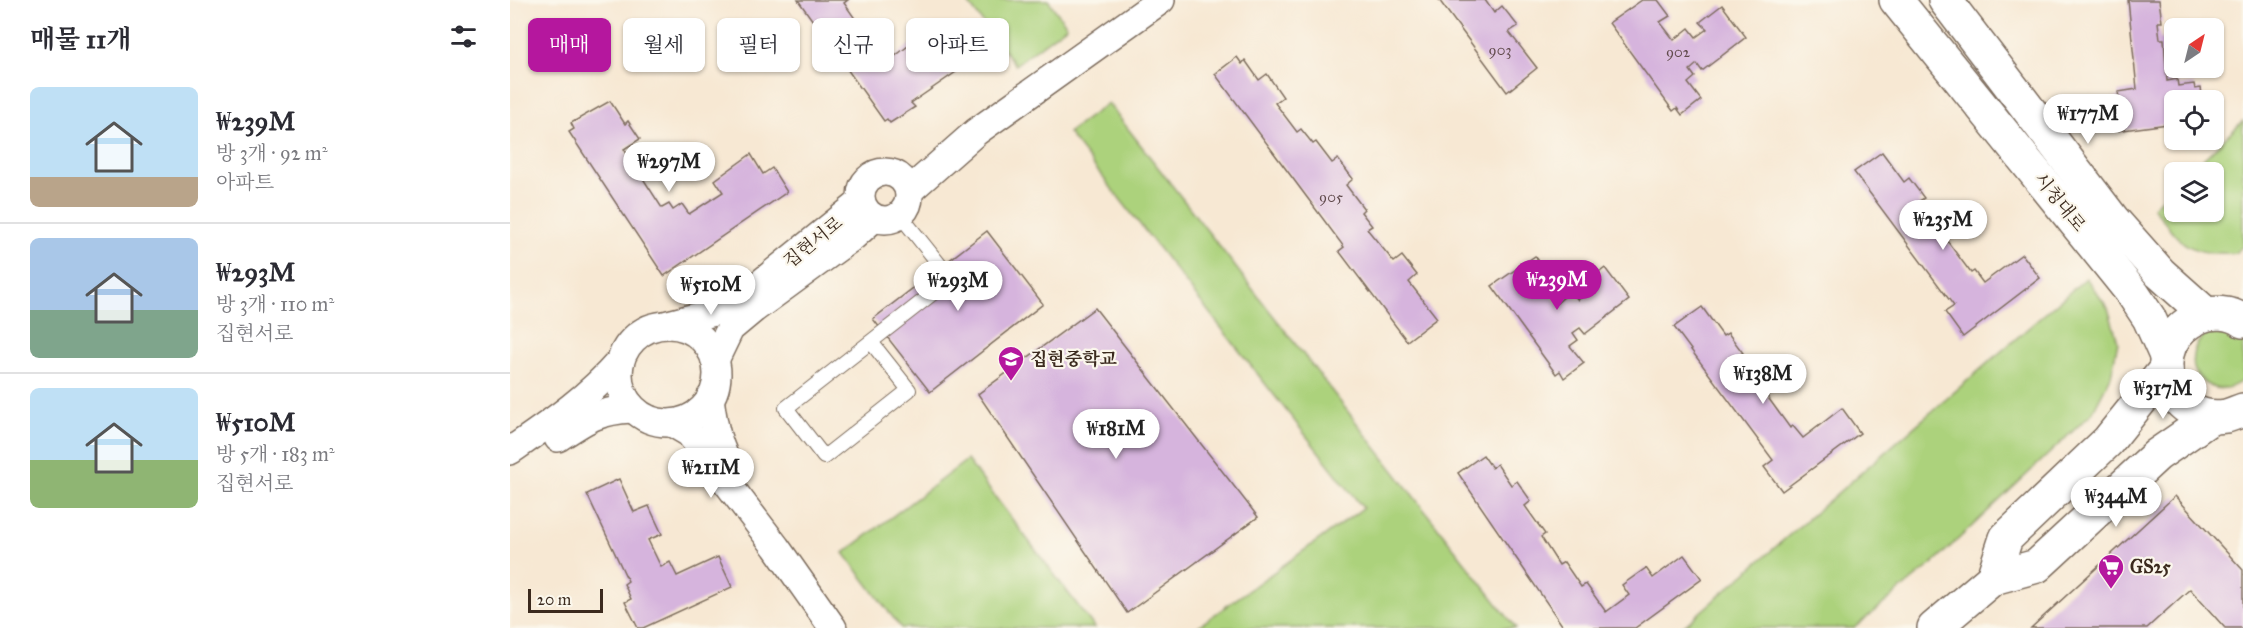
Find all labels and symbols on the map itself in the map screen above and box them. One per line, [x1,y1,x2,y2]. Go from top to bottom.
north arrow [2164,18,2224,78]
house number: 903 [1489,41,1511,59]
house number: 902 [1666,43,1691,61]
pin: ₩177M [2046,94,2130,145]
pin: ₩297M [627,142,711,193]
street label: 시청대로 [2030,168,2090,236]
house number: 905 [1319,188,1343,206]
pin: ₩235M [1901,200,1985,251]
street label: 집현서로 [779,212,847,272]
pin: ₩239M [1515,260,1599,311]
pin: ₩293M [916,261,1000,312]
pin: ₩510M [669,265,753,316]
school or university icon: 집현중학교 [996,344,1026,382]
place label: 집현중학교 [1030,348,1118,370]
pin: ₩138M [1721,354,1805,405]
pin: ₩317M [2121,369,2205,420]
pin: ₩181M [1074,409,1158,460]
pin: ₩211M [669,448,753,499]
pin: ₩344M [2074,477,2158,528]
supermarket icon: GS25 [2096,552,2126,590]
place label: GS25 [2130,556,2171,578]
scale bar [528,586,603,614]

